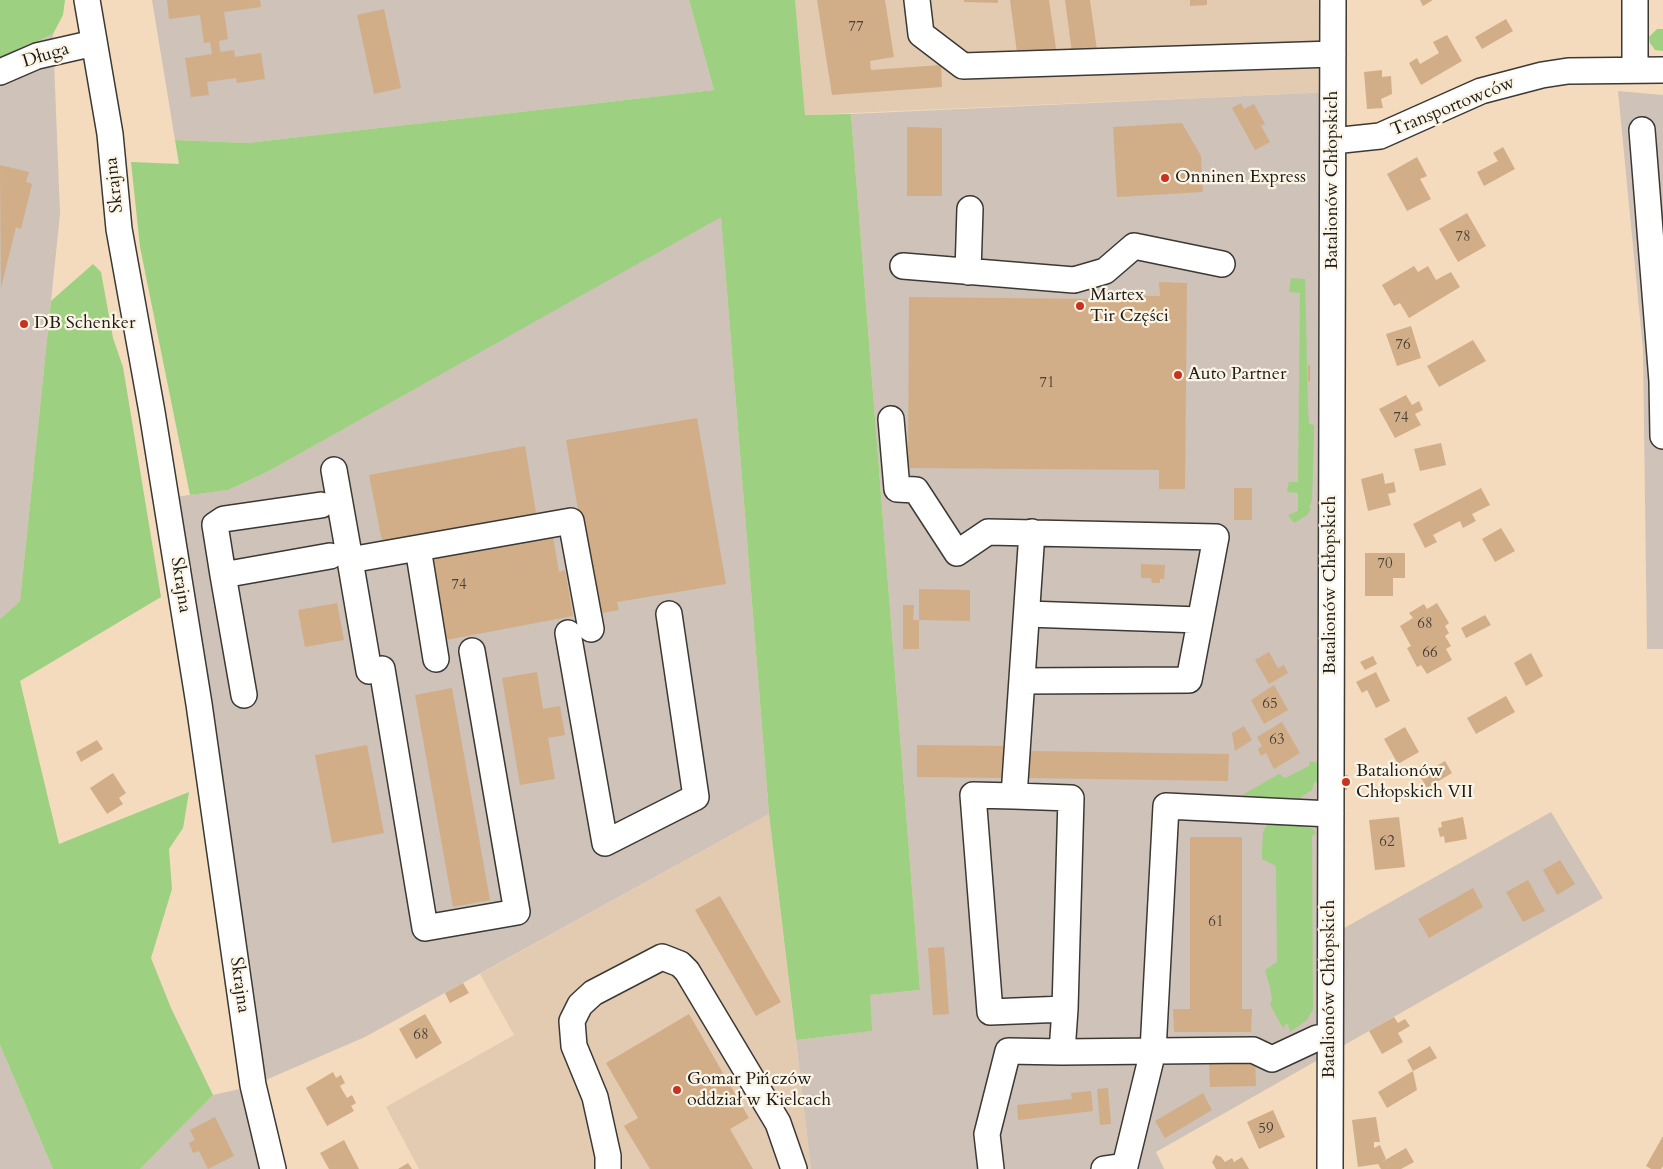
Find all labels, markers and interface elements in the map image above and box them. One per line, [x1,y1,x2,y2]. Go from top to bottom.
house number: 77 [848,19,864,37]
street label: Długa [20,39,72,73]
street label: Transportowców [1388,72,1518,142]
street label: Batalionów Chłopskich [1322,91,1344,269]
street label: Skrajna [101,156,129,214]
place label: Onninen Express [1175,167,1306,189]
marker: Onninen Express [1159,172,1171,184]
house number: 78 [1455,229,1471,247]
place label: Martex Tir Części [1090,285,1169,328]
marker: Martex Tir Części [1074,300,1086,312]
place label: DB Schenker [34,313,136,335]
marker: DB Schenker [18,318,30,330]
house number: 76 [1395,337,1411,355]
place label: Auto Partner [1188,364,1287,386]
marker: Auto Partner [1172,369,1184,381]
house number: 71 [1039,375,1055,393]
house number: 74 [1393,410,1409,428]
street label: Batalionów Chłopskich [1320,496,1342,674]
street label: Skrajna [165,556,195,614]
house number: 70 [1377,556,1393,574]
house number: 74 [451,577,467,595]
house number: 68 [1417,616,1433,634]
house number: 66 [1422,645,1438,663]
house number: 65 [1262,696,1278,714]
house number: 63 [1269,732,1285,750]
place label: Batalionów Chłopskich VII [1356,761,1473,804]
marker: Batalionów Chłopskich VII [1340,776,1352,788]
house number: 62 [1379,834,1395,852]
street label: Batalionów Chłopskich [1319,900,1341,1078]
house number: 61 [1208,914,1224,932]
street label: Skrajna [224,956,254,1014]
house number: 68 [413,1027,429,1045]
place label: Gomar Pińczów oddział w Kielcach [687,1069,831,1112]
marker: Gomar Pińczów oddział w Kielcach [671,1084,683,1096]
house number: 59 [1258,1121,1274,1139]

